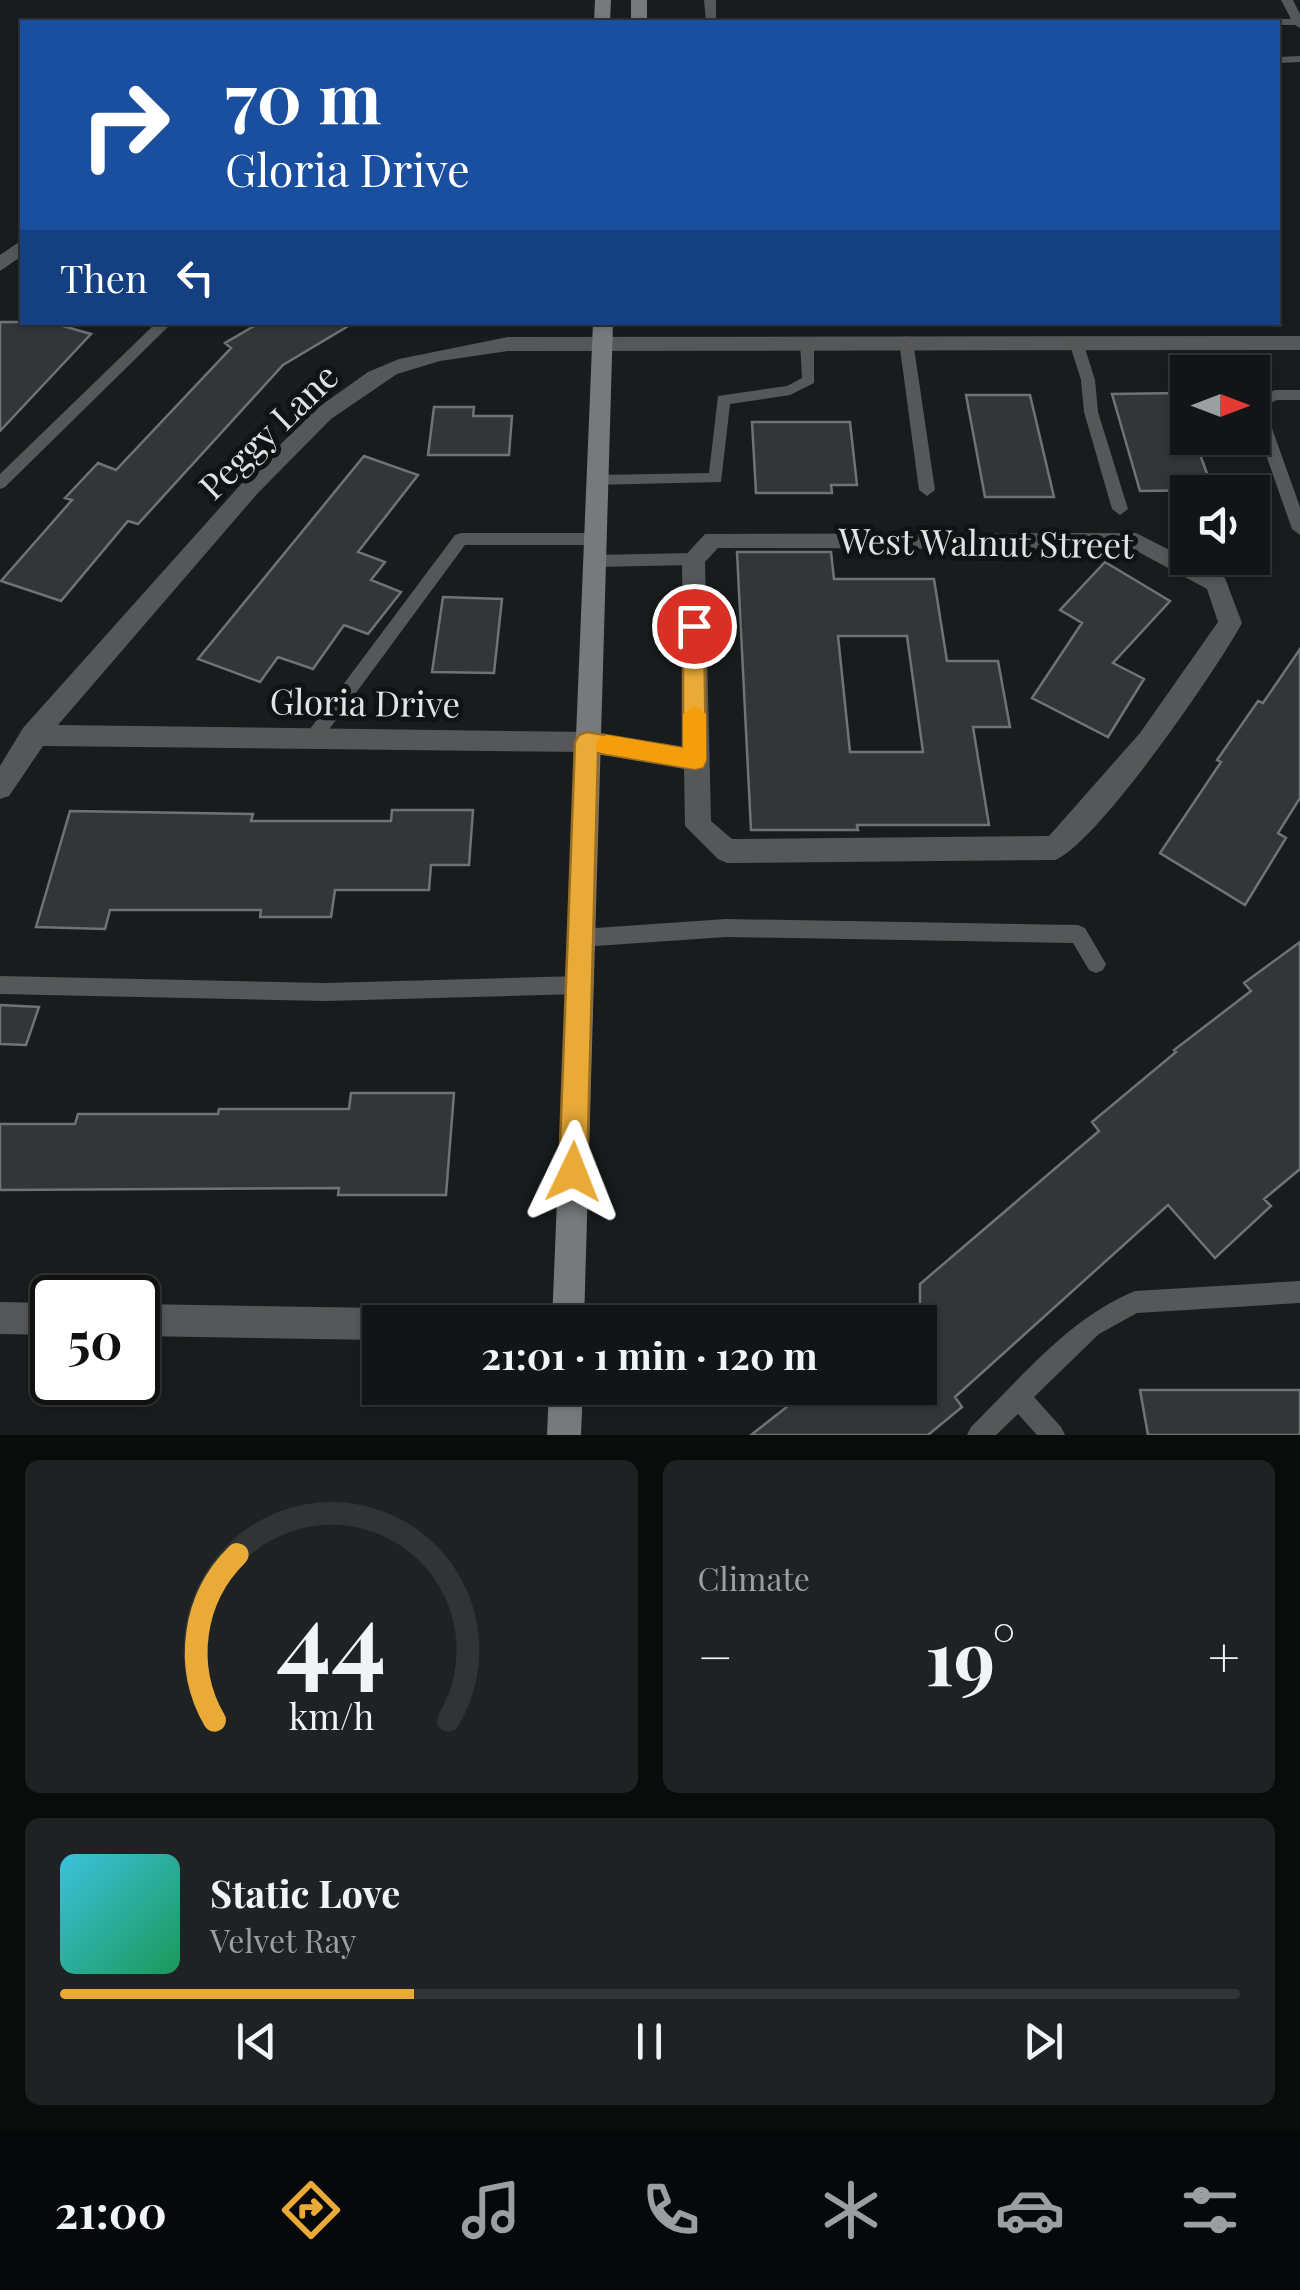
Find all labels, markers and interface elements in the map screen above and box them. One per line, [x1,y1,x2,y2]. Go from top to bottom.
text: 70 m [225,48,382,142]
icon: right [60,60,190,190]
text: Gloria Drive [225,138,470,198]
icon: left [168,250,223,305]
text: Then [60,252,148,303]
street label: Peggy Lane [187,352,347,508]
north arrow [1170,355,1270,455]
map controls [1170,355,1270,575]
button: sound [1170,475,1270,575]
street label: West Walnut Street [837,515,1135,568]
pin [652,584,737,669]
icon: arrive [667,599,722,654]
street label: Gloria Drive [269,676,461,727]
position arrow [521,1120,625,1224]
speed limit sign: 50 [30,1275,160,1405]
text: 21:01 · 1 min · 120 m [481,1329,818,1380]
text: Climate [698,1556,810,1599]
text: 44 [276,1565,386,1704]
text: 19° [925,1605,1016,1705]
text: − [698,1618,733,1692]
text: + [1208,1618,1240,1692]
text: km/h [288,1691,374,1739]
text: Static Love [210,1867,400,1918]
text: Velvet Ray [210,1918,357,1961]
icon: previous [229,2014,284,2069]
icon: pause [622,2014,677,2069]
icon: next [1016,2014,1071,2069]
icon: directions [276,2175,346,2245]
icon: music [456,2175,526,2245]
icon: phone [636,2175,706,2245]
icon: climate [816,2175,886,2245]
icon: car [995,2175,1065,2245]
icon: filters [1175,2175,1245,2245]
text: 21:00 [55,2180,167,2240]

